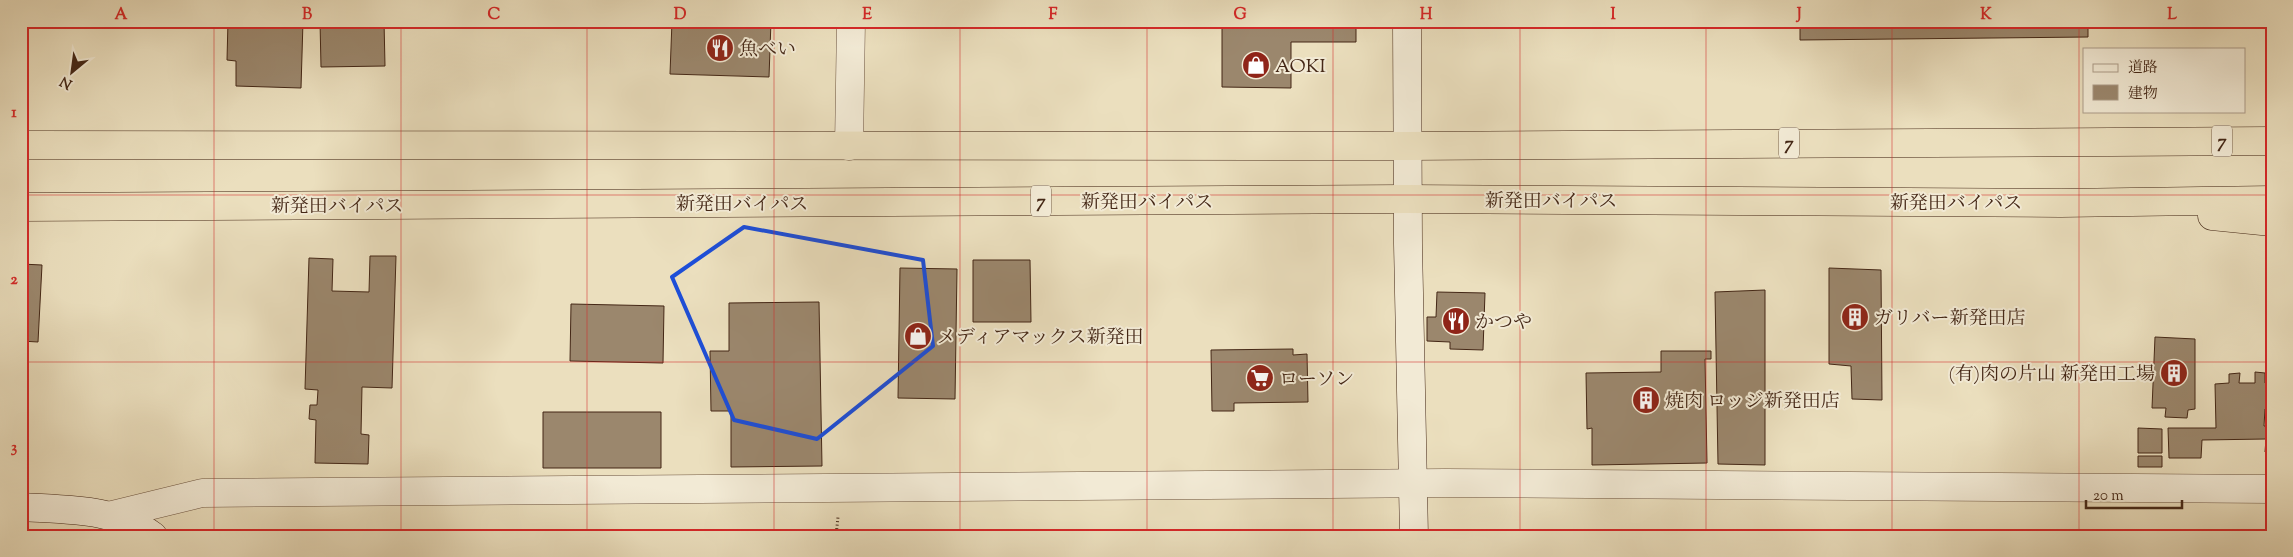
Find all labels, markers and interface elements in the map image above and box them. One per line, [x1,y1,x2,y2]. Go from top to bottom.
text: A [115,4,128,27]
text: B [302,4,312,27]
text: C [488,4,501,27]
text: D [674,4,687,27]
text: E [862,4,872,27]
text: F [1049,4,1058,27]
text: G [1233,4,1247,27]
text: H [1420,4,1433,27]
text: I [1610,4,1616,27]
text: J [1795,4,1802,27]
text: K [1980,4,1992,27]
text: L [2167,4,2177,27]
restaurant icon: 魚べい [705,33,735,63]
place label: 魚べい [739,37,796,64]
north arrow [48,48,98,98]
legend [2083,48,2246,112]
shop icon: AOKI [1241,50,1271,80]
place label: AOKI [1275,54,1326,81]
text: 道路 [2128,58,2158,79]
text: N [57,70,76,93]
text: 建物 [2128,84,2158,105]
text: 1 [11,102,17,125]
road number: 7 [2212,125,2232,156]
road number: 7 [1779,128,1799,158]
road number: 7 [1031,186,1051,217]
street label: 新発田バイパス [1485,189,1617,216]
street label: 新発田バイパス [1081,190,1213,217]
street label: 新発田バイパス [1890,191,2022,218]
street label: 新発田バイパス [676,192,808,219]
street label: 新発田バイパス [271,194,403,221]
text: 2 [10,269,18,292]
building icon: ガリバー新発田店 [1840,302,1870,332]
restaurant icon: かつや [1441,306,1471,336]
place label: ガリバー新発田店 [1874,306,2025,333]
place label: かつや [1475,310,1532,337]
shop icon: メディアマックス新発田 [903,321,933,351]
place label: メディアマックス新発田 [937,325,1144,352]
building icon: (有)肉の片山 新発田工場 [2159,358,2189,388]
place label: (有)肉の片山 新発田工場 [1949,362,2155,389]
supermarket icon: ローソン [1245,363,1275,393]
place label: ローソン [1279,367,1354,394]
building icon: 焼肉 ロッジ新発田店 [1631,385,1661,415]
place label: 焼肉 ロッジ新発田店 [1665,389,1840,416]
text: 3 [11,437,18,460]
scale bar [2086,477,2182,509]
text: 20 m [2093,486,2124,507]

